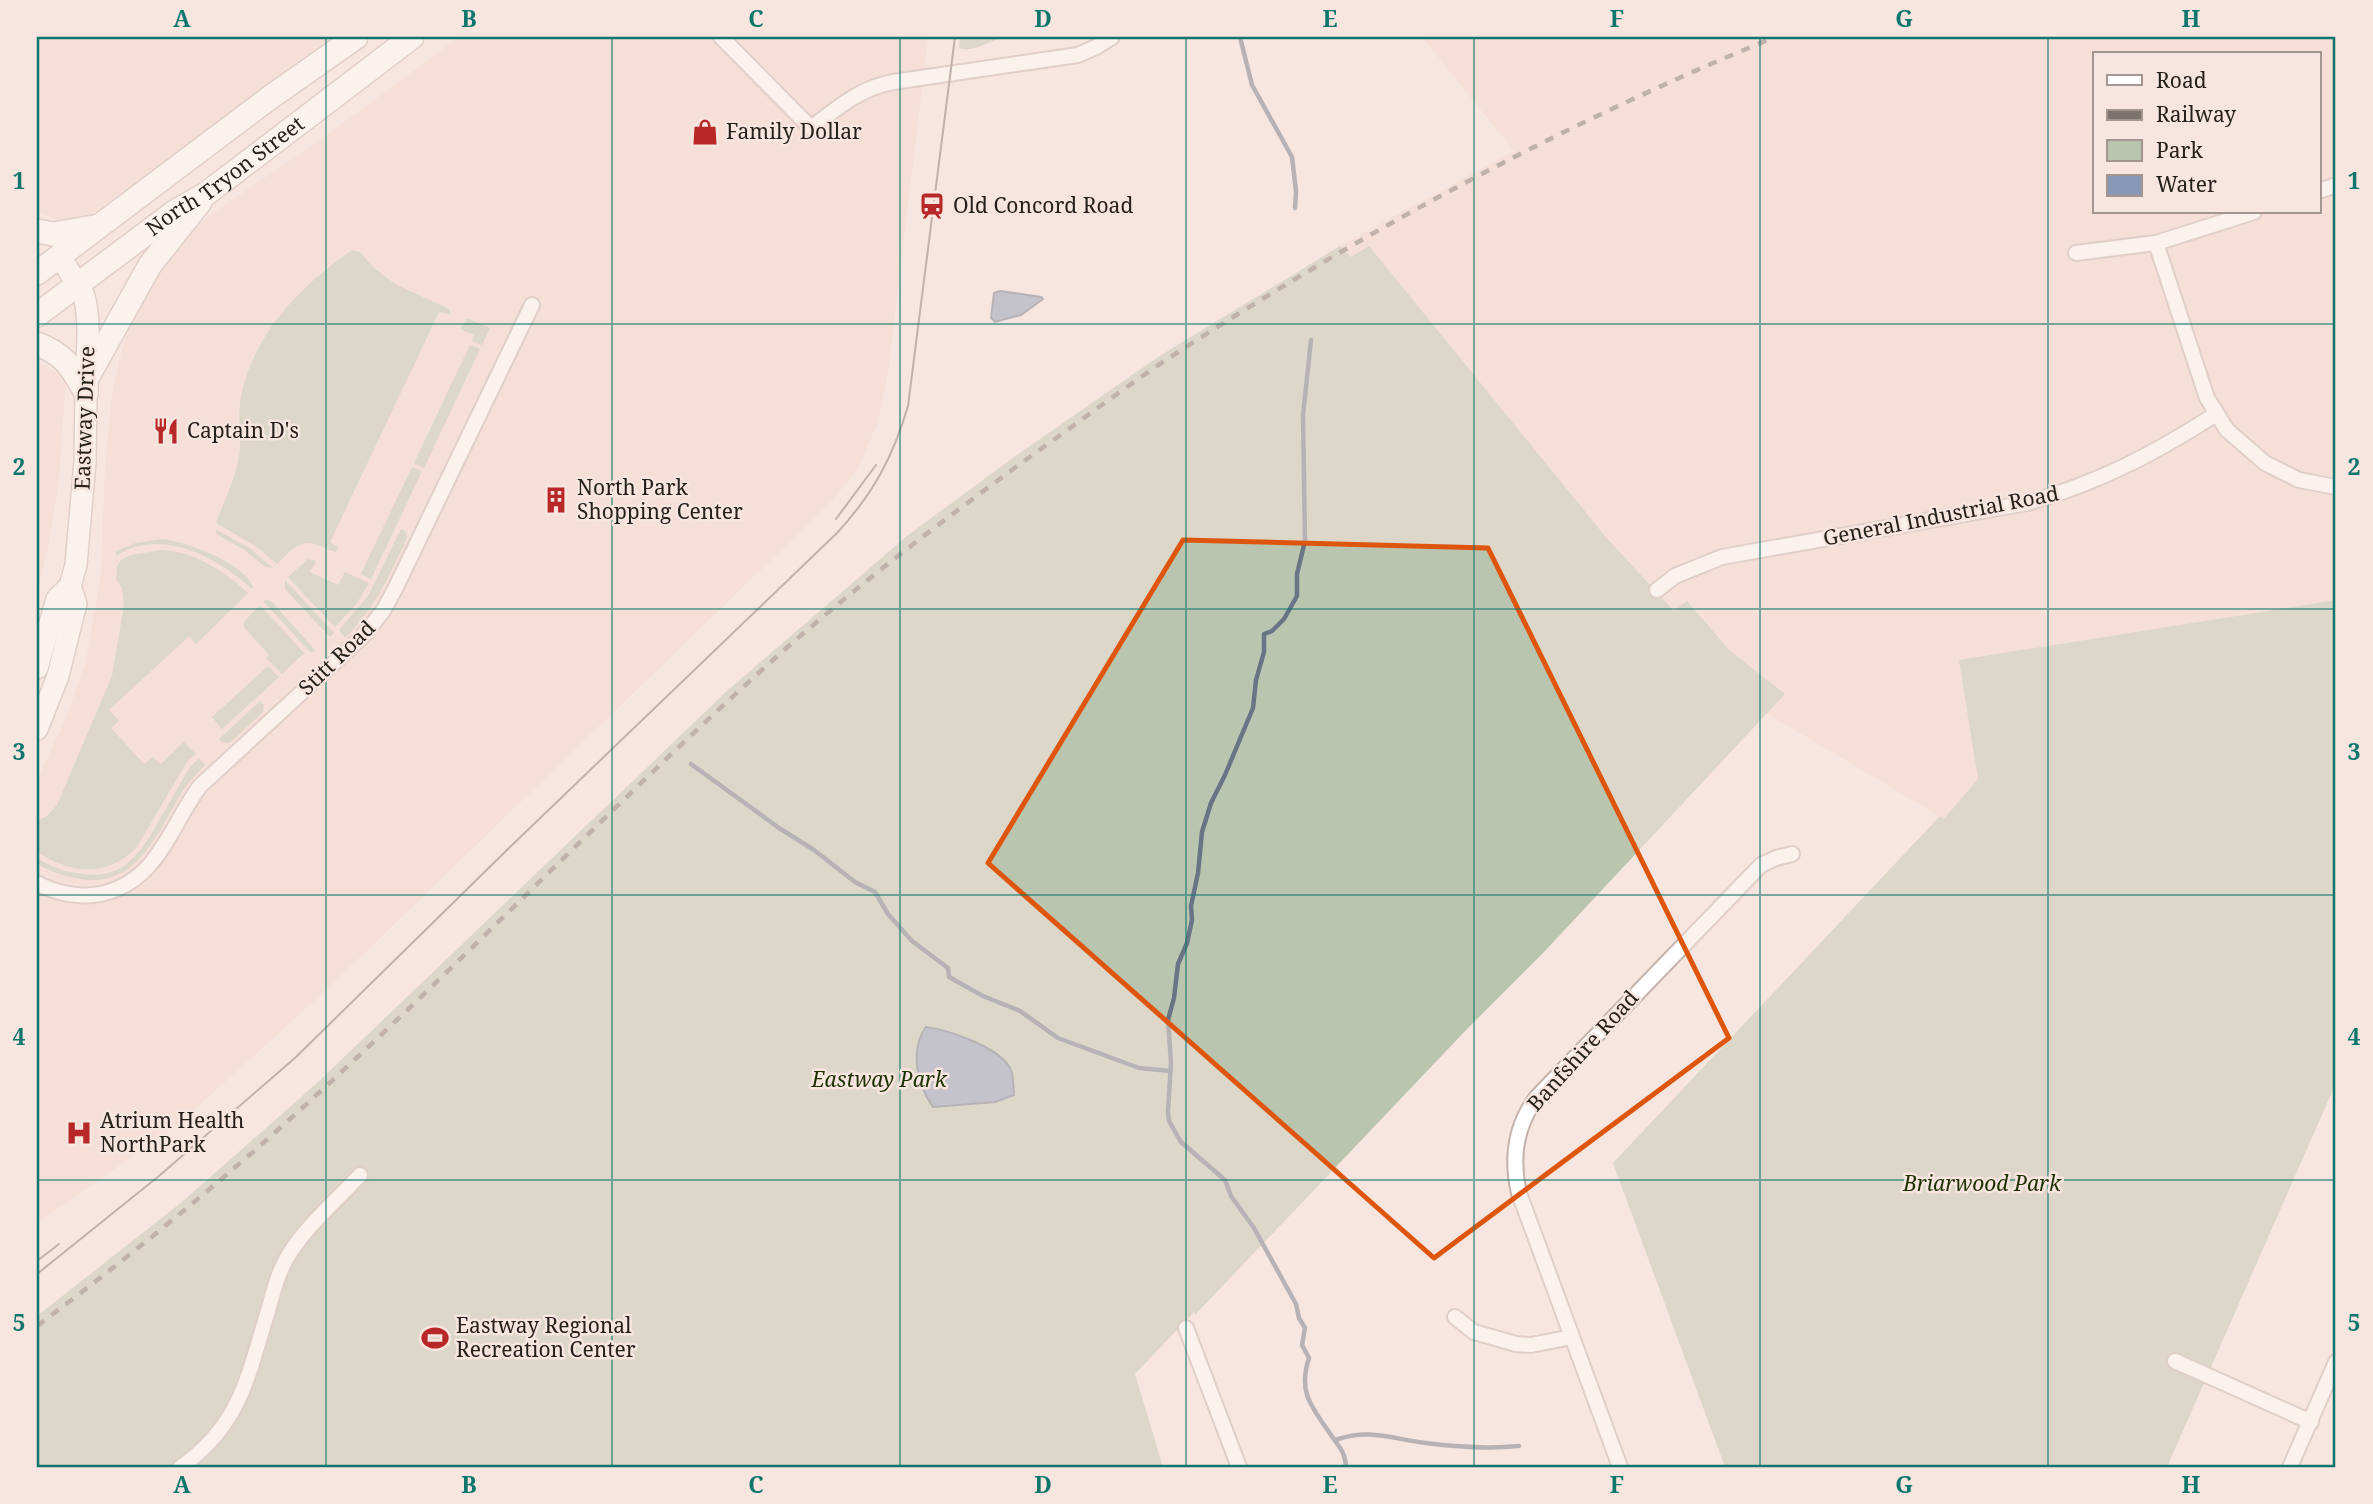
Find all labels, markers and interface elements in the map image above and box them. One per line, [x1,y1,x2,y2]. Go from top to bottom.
text: A [173,2,191,34]
text: B [461,2,477,34]
text: C [748,2,764,34]
text: D [1034,2,1052,34]
text: E [1322,2,1338,34]
text: F [1610,2,1624,34]
text: G [1895,2,1913,34]
text: H [2182,2,2201,34]
legend [2093,52,2320,214]
text: Road [2156,66,2207,94]
text: Railway [2156,100,2236,128]
street label: North Tryon Street [140,109,310,242]
shop icon: Family Dollar [690,117,720,147]
place label: Family Dollar [726,117,862,145]
text: Park [2156,136,2203,164]
text: 1 [13,164,26,196]
text: 1 [2348,164,2361,196]
text: Water [2156,170,2217,198]
station icon: Old Concord Road [917,191,947,221]
place label: Old Concord Road [953,191,1133,219]
street label: Eastway Drive [67,346,101,490]
restaurant icon: Captain D's [151,416,181,446]
place label: Captain D's [187,416,299,444]
text: 2 [13,450,26,482]
text: 2 [2348,450,2361,482]
place label: North Park Shopping Center [577,473,743,525]
street label: General Industrial Road [1821,478,2061,552]
building icon: North Park Shopping Center [541,485,571,515]
street label: Stitt Road [292,614,381,701]
text: 3 [13,735,26,767]
text: 3 [2348,735,2361,767]
street label: Banfshire Road [1520,984,1644,1117]
text: 4 [13,1020,26,1052]
text: 4 [2348,1020,2361,1052]
park label: Eastway Park [810,1065,948,1093]
place label: Atrium Health NorthPark [100,1106,244,1158]
hospital icon: Atrium Health NorthPark [64,1118,94,1148]
park label: Briarwood Park [1902,1169,2062,1197]
text: 5 [13,1306,26,1338]
text: 5 [2348,1306,2361,1338]
place label: Eastway Regional Recreation Center [456,1311,636,1363]
sports icon: Eastway Regional Recreation Center [420,1323,450,1353]
text: A [173,1468,191,1500]
text: B [461,1468,477,1500]
text: C [748,1468,764,1500]
text: D [1034,1468,1052,1500]
text: E [1322,1468,1338,1500]
text: F [1610,1468,1624,1500]
text: G [1895,1468,1913,1500]
text: H [2182,1468,2201,1500]

